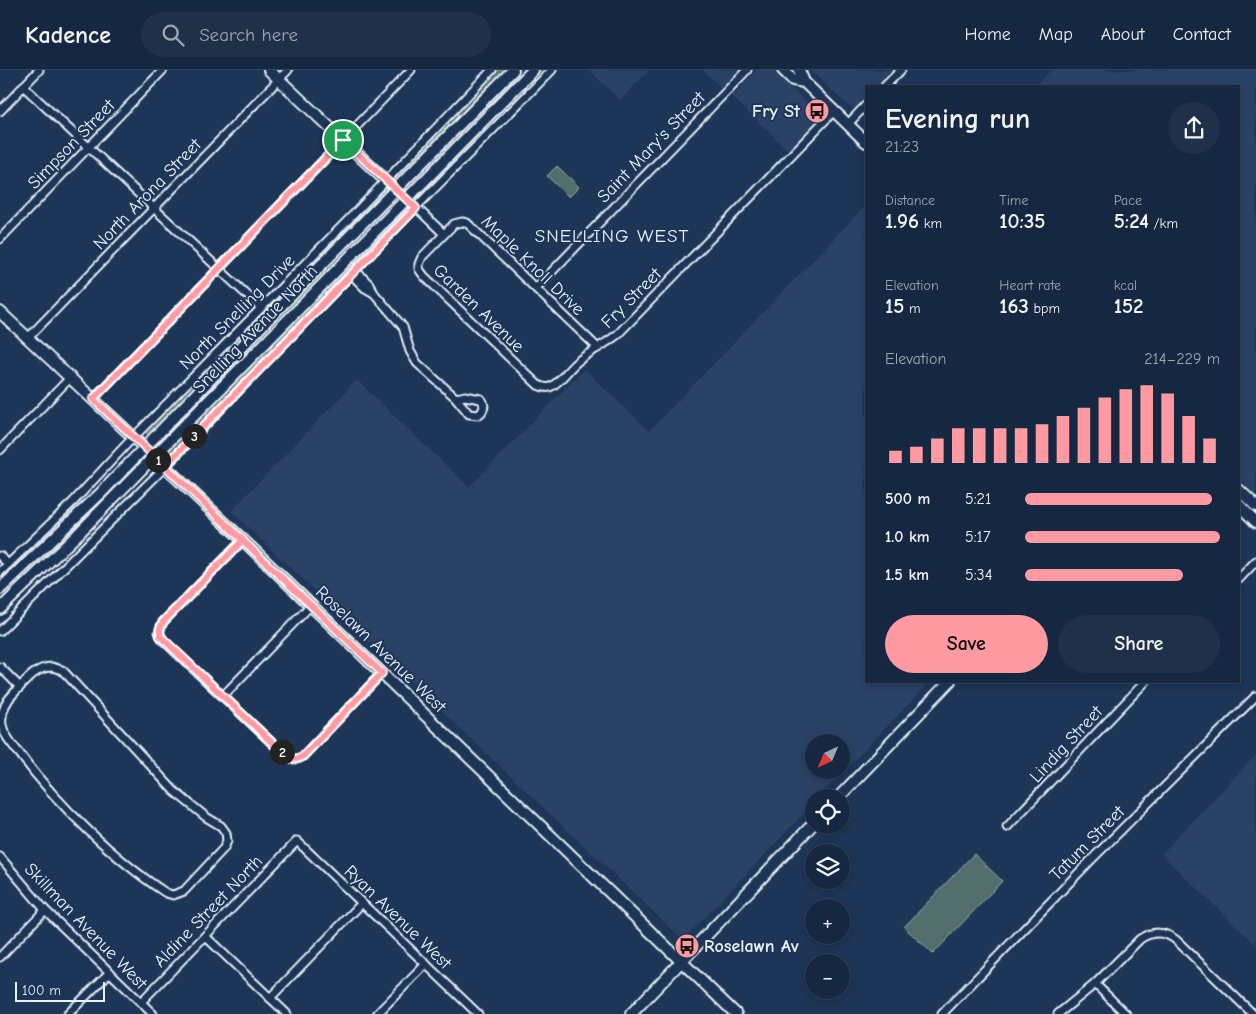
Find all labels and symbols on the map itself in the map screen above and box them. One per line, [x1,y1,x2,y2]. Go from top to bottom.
street label: Saint Mary's Street [593,87,710,207]
street label: Simpson Street [23,95,120,193]
bus stop icon: Fry St [804,98,830,124]
place label: Fry St [752,101,801,122]
pin [322,119,364,161]
street label: North Arona Street [89,134,206,254]
street label: Maple Knoll Drive [477,211,589,320]
district label: SNELLING WEST [535,225,689,247]
street label: North Snelling Drive [175,250,299,374]
street label: Garden Avenue [429,260,528,357]
street label: Snelling Avenue North [189,261,322,398]
street label: Fry Street [597,263,666,333]
pin: 3 [182,424,206,448]
pin: 1 [146,448,170,472]
street label: Roselawn Avenue West [311,582,451,718]
street label: Lindig Street [1026,701,1108,787]
north arrow [805,734,850,779]
pin: 2 [270,740,294,764]
street label: Tatum Street [1046,801,1130,885]
street label: Aldine Street North [150,851,267,972]
street label: Skillman Avenue West [20,859,152,995]
street label: Ryan Avenue West [340,861,456,974]
bus stop icon: Roselawn Av [674,933,700,959]
place label: Roselawn Av [704,936,799,957]
scale bar [15,979,105,1002]

